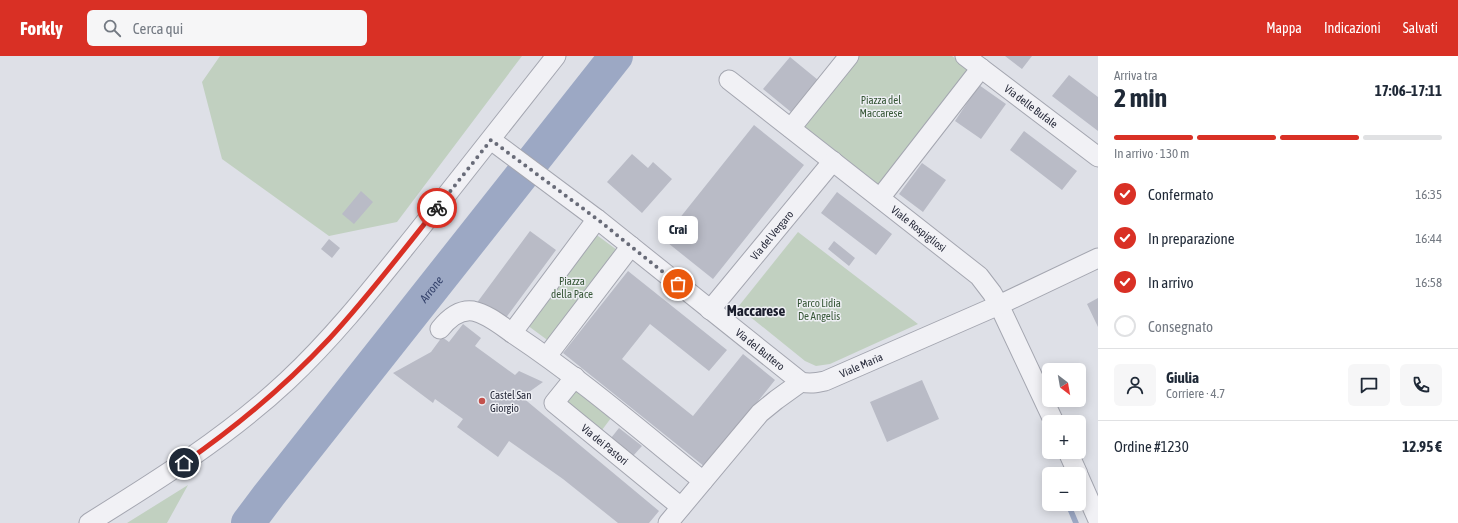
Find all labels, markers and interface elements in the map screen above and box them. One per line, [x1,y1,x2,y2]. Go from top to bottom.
search box [87,10,367,46]
text: Forkly [20,17,63,39]
icon: search [101,17,123,39]
text: Cerca qui [133,20,183,37]
text: Mappa [1266,20,1302,36]
text: Indicazioni [1324,20,1381,36]
text: Salvati [1403,20,1438,36]
text: Arriva tra [1114,68,1157,83]
street label: Via delle Bufale [1002,82,1060,130]
text: 17:06–17:11 [1375,82,1442,99]
text: 2 min [1114,83,1167,113]
park label: Piazza del Maccarese [860,94,902,119]
text: In arrivo · 130 m [1114,146,1189,161]
icon: check [1114,183,1136,205]
text: Confermato [1148,186,1213,203]
text: 16:35 [1415,187,1442,202]
courier [417,188,457,228]
icon: bike [426,197,448,219]
street label: Viale Rospigliosi [889,203,949,254]
street label: Via del Vergaro [748,208,796,262]
callout: Crai [658,216,698,244]
text: Crai [669,222,687,237]
icon: check [1114,227,1136,249]
text: In preparazione [1148,230,1235,247]
text: 16:44 [1415,231,1442,246]
pin [661,267,695,301]
icon: check [1114,271,1136,293]
water label: Arrone [416,273,446,306]
icon: bag [667,273,689,295]
text: In arrivo [1148,274,1194,291]
park label: Piazza della Pace [551,275,593,300]
text: 16:58 [1415,275,1442,290]
park label: Parco Lidia De Angelis [797,297,841,322]
district label: Maccarese [727,302,785,319]
text: Consegnato [1148,318,1213,335]
street label: Via del Buttero [733,326,787,373]
street label: Viale Maria [838,351,885,380]
north arrow [1042,363,1086,407]
map controls [1042,363,1086,511]
button: person [1114,364,1156,406]
button: chat [1348,364,1390,406]
button: phone [1400,364,1442,406]
text: Giulia [1166,369,1199,386]
text: Corriere · 4.7 [1166,386,1225,401]
place label: Castel San Giorgio [490,389,532,414]
marker: Castel San Giorgio [477,396,487,406]
button: + [1042,415,1086,459]
street label: Via dei Pastori [579,422,631,467]
text: Ordine #1230 [1114,438,1189,455]
text: 12.95 € [1402,438,1442,455]
pin [167,446,201,480]
icon: home [173,452,195,474]
button: − [1042,467,1086,511]

